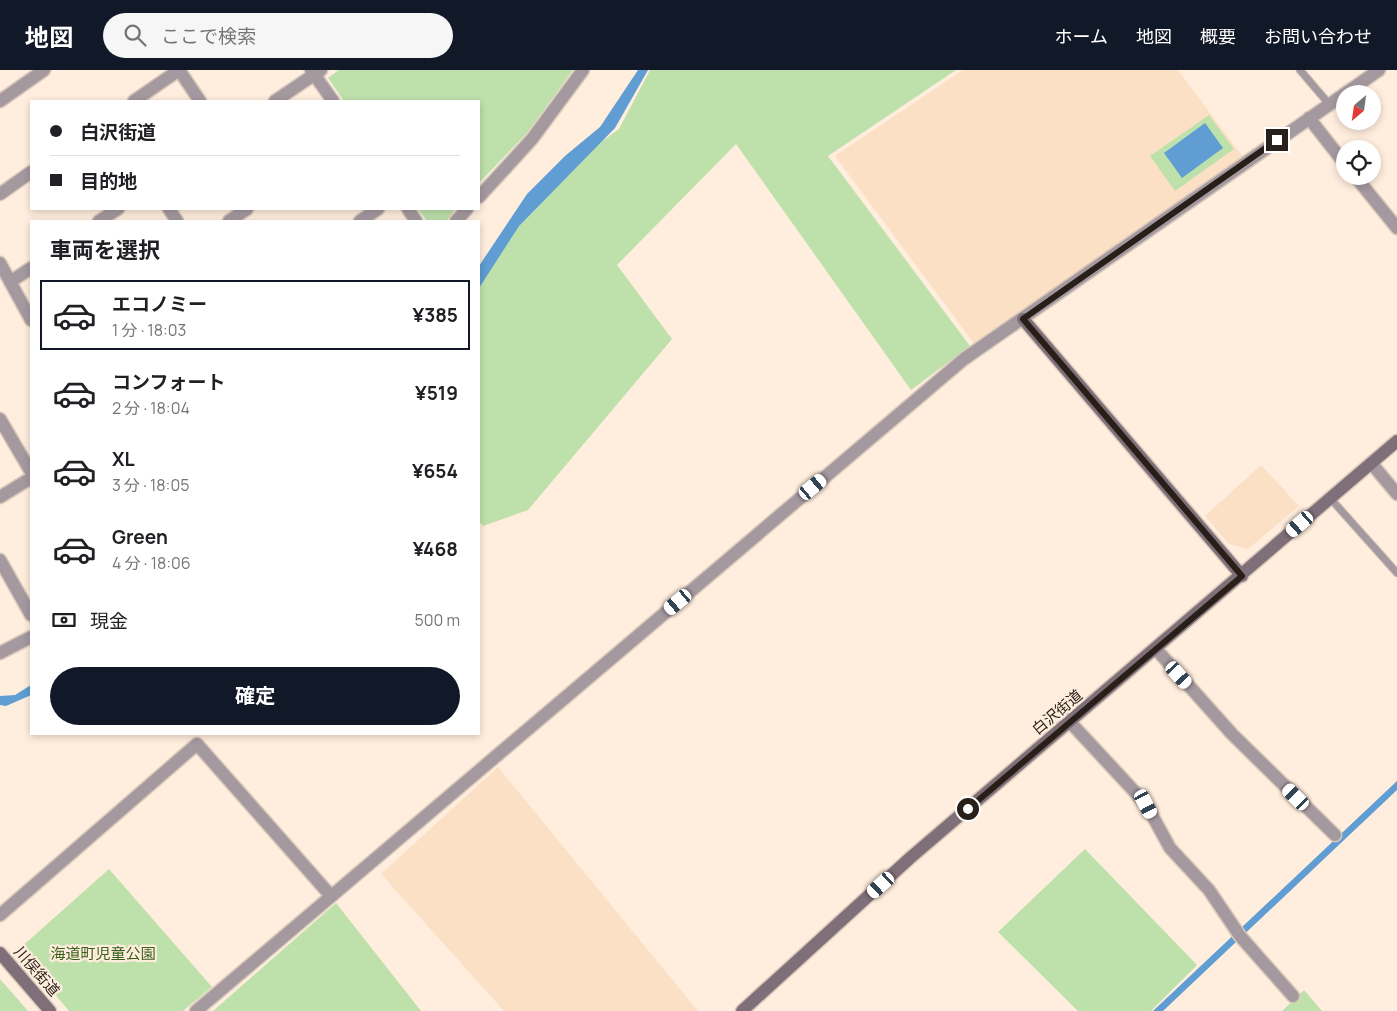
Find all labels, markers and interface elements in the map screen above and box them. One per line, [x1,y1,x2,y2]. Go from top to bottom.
search box [103,13,453,58]
text: 地図 [25,20,73,53]
icon: search [121,21,149,49]
text: ここで検索 [161,23,256,49]
text: ホーム [1055,24,1108,48]
text: 地図 [1136,24,1172,48]
text: 概要 [1200,24,1236,48]
text: お問い合わせ [1264,24,1372,48]
north arrow [1336,85,1381,130]
map controls [1336,85,1381,185]
text: 白沢街道 [80,119,156,145]
route end [1266,129,1288,151]
button: locate [1336,140,1381,185]
text: 目的地 [80,168,137,194]
text: 車両を選択 [50,235,160,265]
text: エコノミー [112,291,207,317]
icon: car [52,293,97,338]
text: ¥385 [413,302,458,328]
text: 1 分 · 18:03 [112,319,186,341]
text: コンフォート [112,369,225,395]
icon: car [52,371,97,416]
text: ¥519 [415,380,458,406]
text: 2 分 · 18:04 [112,397,190,419]
text: XL [112,446,135,472]
icon: car [52,449,97,494]
text: ¥654 [412,458,458,484]
car [796,472,829,502]
text: 3 分 · 18:05 [112,474,189,496]
car [1283,508,1316,540]
text: Green [112,524,168,550]
icon: car [52,527,97,572]
text: ¥468 [413,536,458,562]
text: 4 分 · 18:06 [112,552,191,574]
car [661,587,694,617]
icon: cash [50,606,78,634]
text: 現金 [90,608,128,634]
text: 500 m [414,609,460,631]
car [1163,659,1194,691]
button: 確定 [50,667,460,725]
street label: 白沢街道 [1027,685,1087,739]
car [1280,781,1311,813]
car [1132,787,1159,821]
route start [957,798,979,820]
car [864,869,897,901]
street label: 川俣街道 [9,941,65,1001]
park label: 海道町児童公園 [50,943,156,964]

